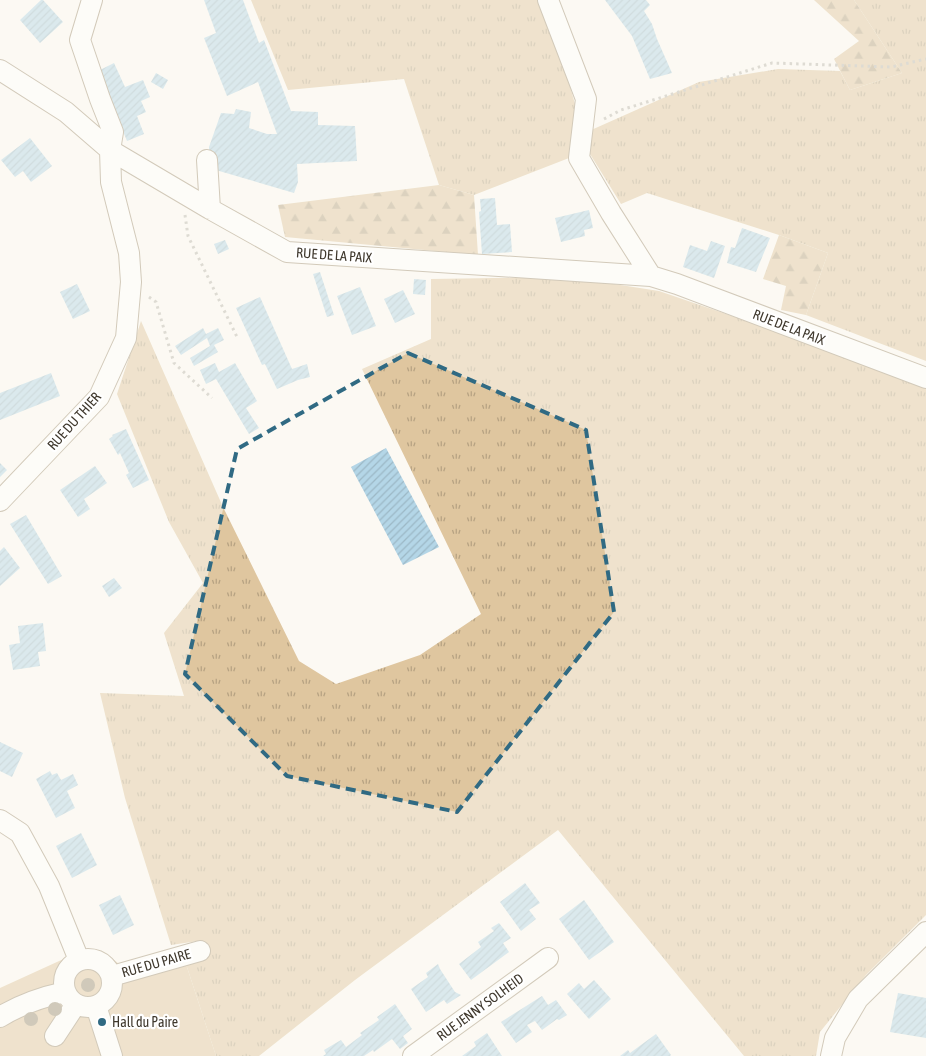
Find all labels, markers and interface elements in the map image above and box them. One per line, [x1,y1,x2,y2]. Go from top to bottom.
street label: RUE DE LA PAIX [295,244,373,266]
street label: RUE DE LA PAIX [751,306,828,348]
street label: RUE DU THIER [44,389,104,453]
street label: RUE DU PAIRE [120,946,192,980]
street label: RUE JENNY SOLHEID [434,970,527,1044]
place label: Hall du Paire [112,1014,178,1030]
marker: Hall du Paire [96,1016,108,1028]

